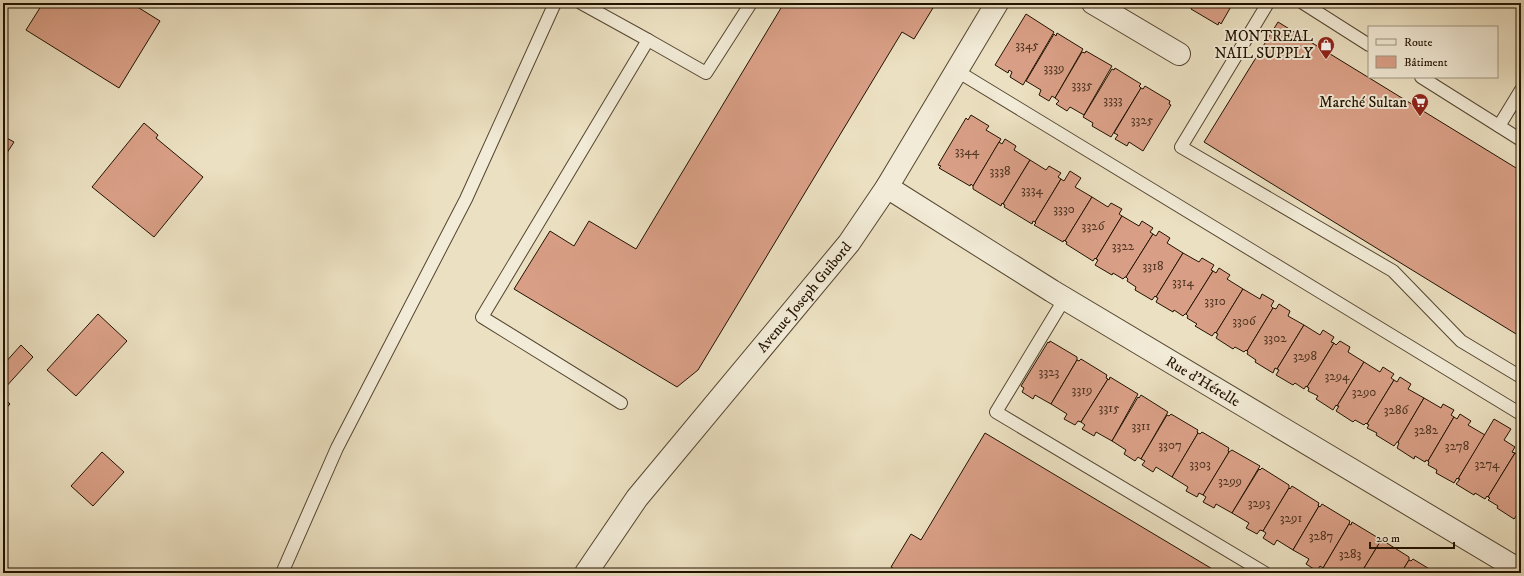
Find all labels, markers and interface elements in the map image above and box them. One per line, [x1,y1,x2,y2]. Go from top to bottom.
legend [1368,26,1498,78]
place label: MONTREAL NAIL SUPPLY [1214,27,1314,63]
shop icon: MONTREAL NAIL SUPPLY [1316,35,1336,60]
text: Route [1404,35,1432,50]
house number: 3345 [1015,37,1039,53]
text: Bâtiment [1404,55,1448,70]
house number: 3339 [1043,60,1065,76]
house number: 3335 [1071,77,1093,93]
house number: 3333 [1103,92,1123,108]
supermarket icon: Marché Sultan [1410,92,1430,117]
place label: Marché Sultan [1319,93,1407,112]
house number: 3325 [1131,112,1154,128]
house number: 3344 [955,143,980,159]
house number: 3338 [989,163,1011,179]
house number: 3334 [1021,182,1044,198]
house number: 3330 [1053,201,1075,217]
house number: 3326 [1082,218,1106,234]
street label: Avenue Joseph Guibord [753,238,856,357]
house number: 3322 [1112,238,1135,254]
house number: 3318 [1143,258,1163,274]
house number: 3314 [1172,274,1194,290]
house number: 3310 [1204,293,1226,309]
house number: 3306 [1232,313,1257,329]
house number: 3302 [1263,330,1287,346]
house number: 3298 [1293,348,1317,364]
street label: Rue d'Hérelle [1162,352,1244,411]
house number: 3323 [1039,364,1060,380]
house number: 3294 [1324,368,1350,384]
house number: 3319 [1072,382,1092,398]
house number: 3290 [1352,384,1376,400]
house number: 3315 [1099,400,1120,416]
house number: 3286 [1384,402,1409,418]
house number: 3311 [1131,418,1151,434]
house number: 3282 [1414,422,1439,438]
house number: 3307 [1158,437,1182,453]
house number: 3278 [1445,438,1469,454]
house number: 3303 [1189,456,1211,472]
house number: 3274 [1474,456,1500,472]
house number: 3299 [1218,473,1242,489]
house number: 3293 [1248,495,1270,511]
house number: 3291 [1280,510,1302,526]
scale bar [1370,524,1454,550]
house number: 3287 [1309,528,1333,544]
text: 20 m [1376,531,1400,546]
house number: 3283 [1339,546,1361,562]

